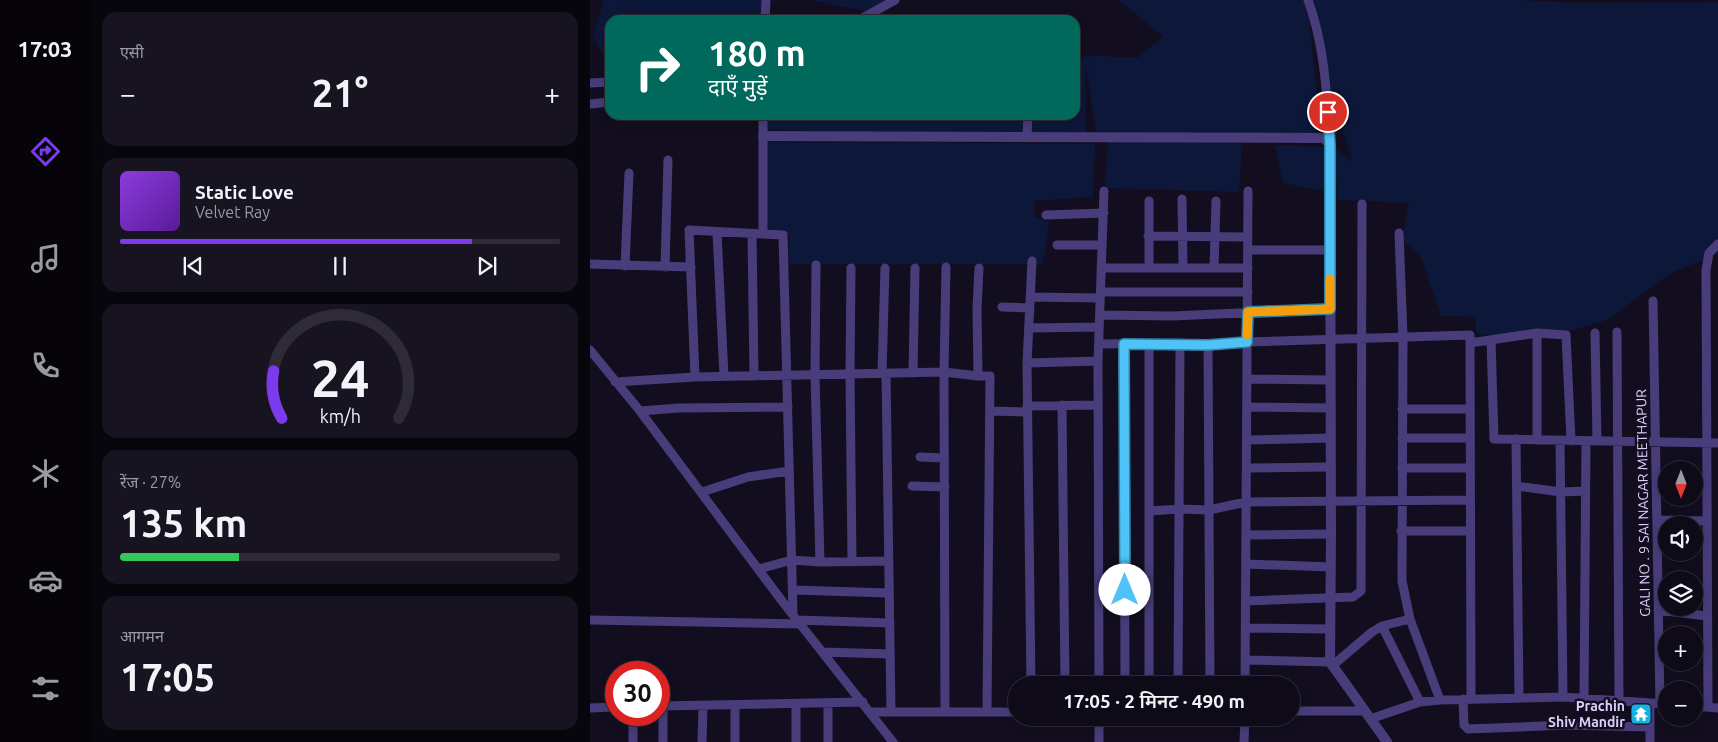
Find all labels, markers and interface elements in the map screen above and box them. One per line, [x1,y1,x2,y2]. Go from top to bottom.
text: 180 m [708,33,806,73]
icon: right [625,35,690,100]
text: 17:03 [17,36,73,61]
text: एसी [120,43,144,61]
text: 21° [312,72,368,114]
text: दाएँ मुड़ें [708,74,768,99]
text: − [120,78,136,109]
text: + [544,78,560,109]
pin [1307,91,1349,133]
icon: arrive [1314,98,1342,126]
icon: directions [28,134,63,169]
text: Static Love [195,181,294,203]
text: Velvet Ray [195,203,270,221]
icon: music [28,241,63,276]
icon: previous [179,252,207,280]
icon: pause [326,252,354,280]
icon: next [473,252,501,280]
icon: phone [28,348,63,383]
text: 24 [311,349,369,407]
street label: GALI NO . 9 SAI NAGAR MEETHAPUR [1633,389,1653,617]
text: km/h [319,406,361,426]
icon: climate [28,456,63,491]
north arrow [1658,461,1702,506]
map controls [1658,461,1703,726]
text: रेंज · 27% [120,473,181,491]
text: 135 km [120,502,247,544]
button: sound [1658,516,1703,561]
icon: car [28,563,63,598]
position arrow [1098,563,1150,615]
button: layers [1658,571,1703,616]
button: + [1658,626,1703,671]
text: आगमन [120,627,164,645]
text: 17:05 [120,656,215,698]
speed limit sign: 30 [605,661,670,726]
icon: filters [28,671,63,706]
button: − [1658,681,1703,726]
text: 17:05 · 2 मिनट · 490 m [1063,690,1245,712]
place label: Prachin Shiv Mandir [1548,698,1625,730]
temple icon: Prachin Shiv Mandir [1629,702,1653,726]

